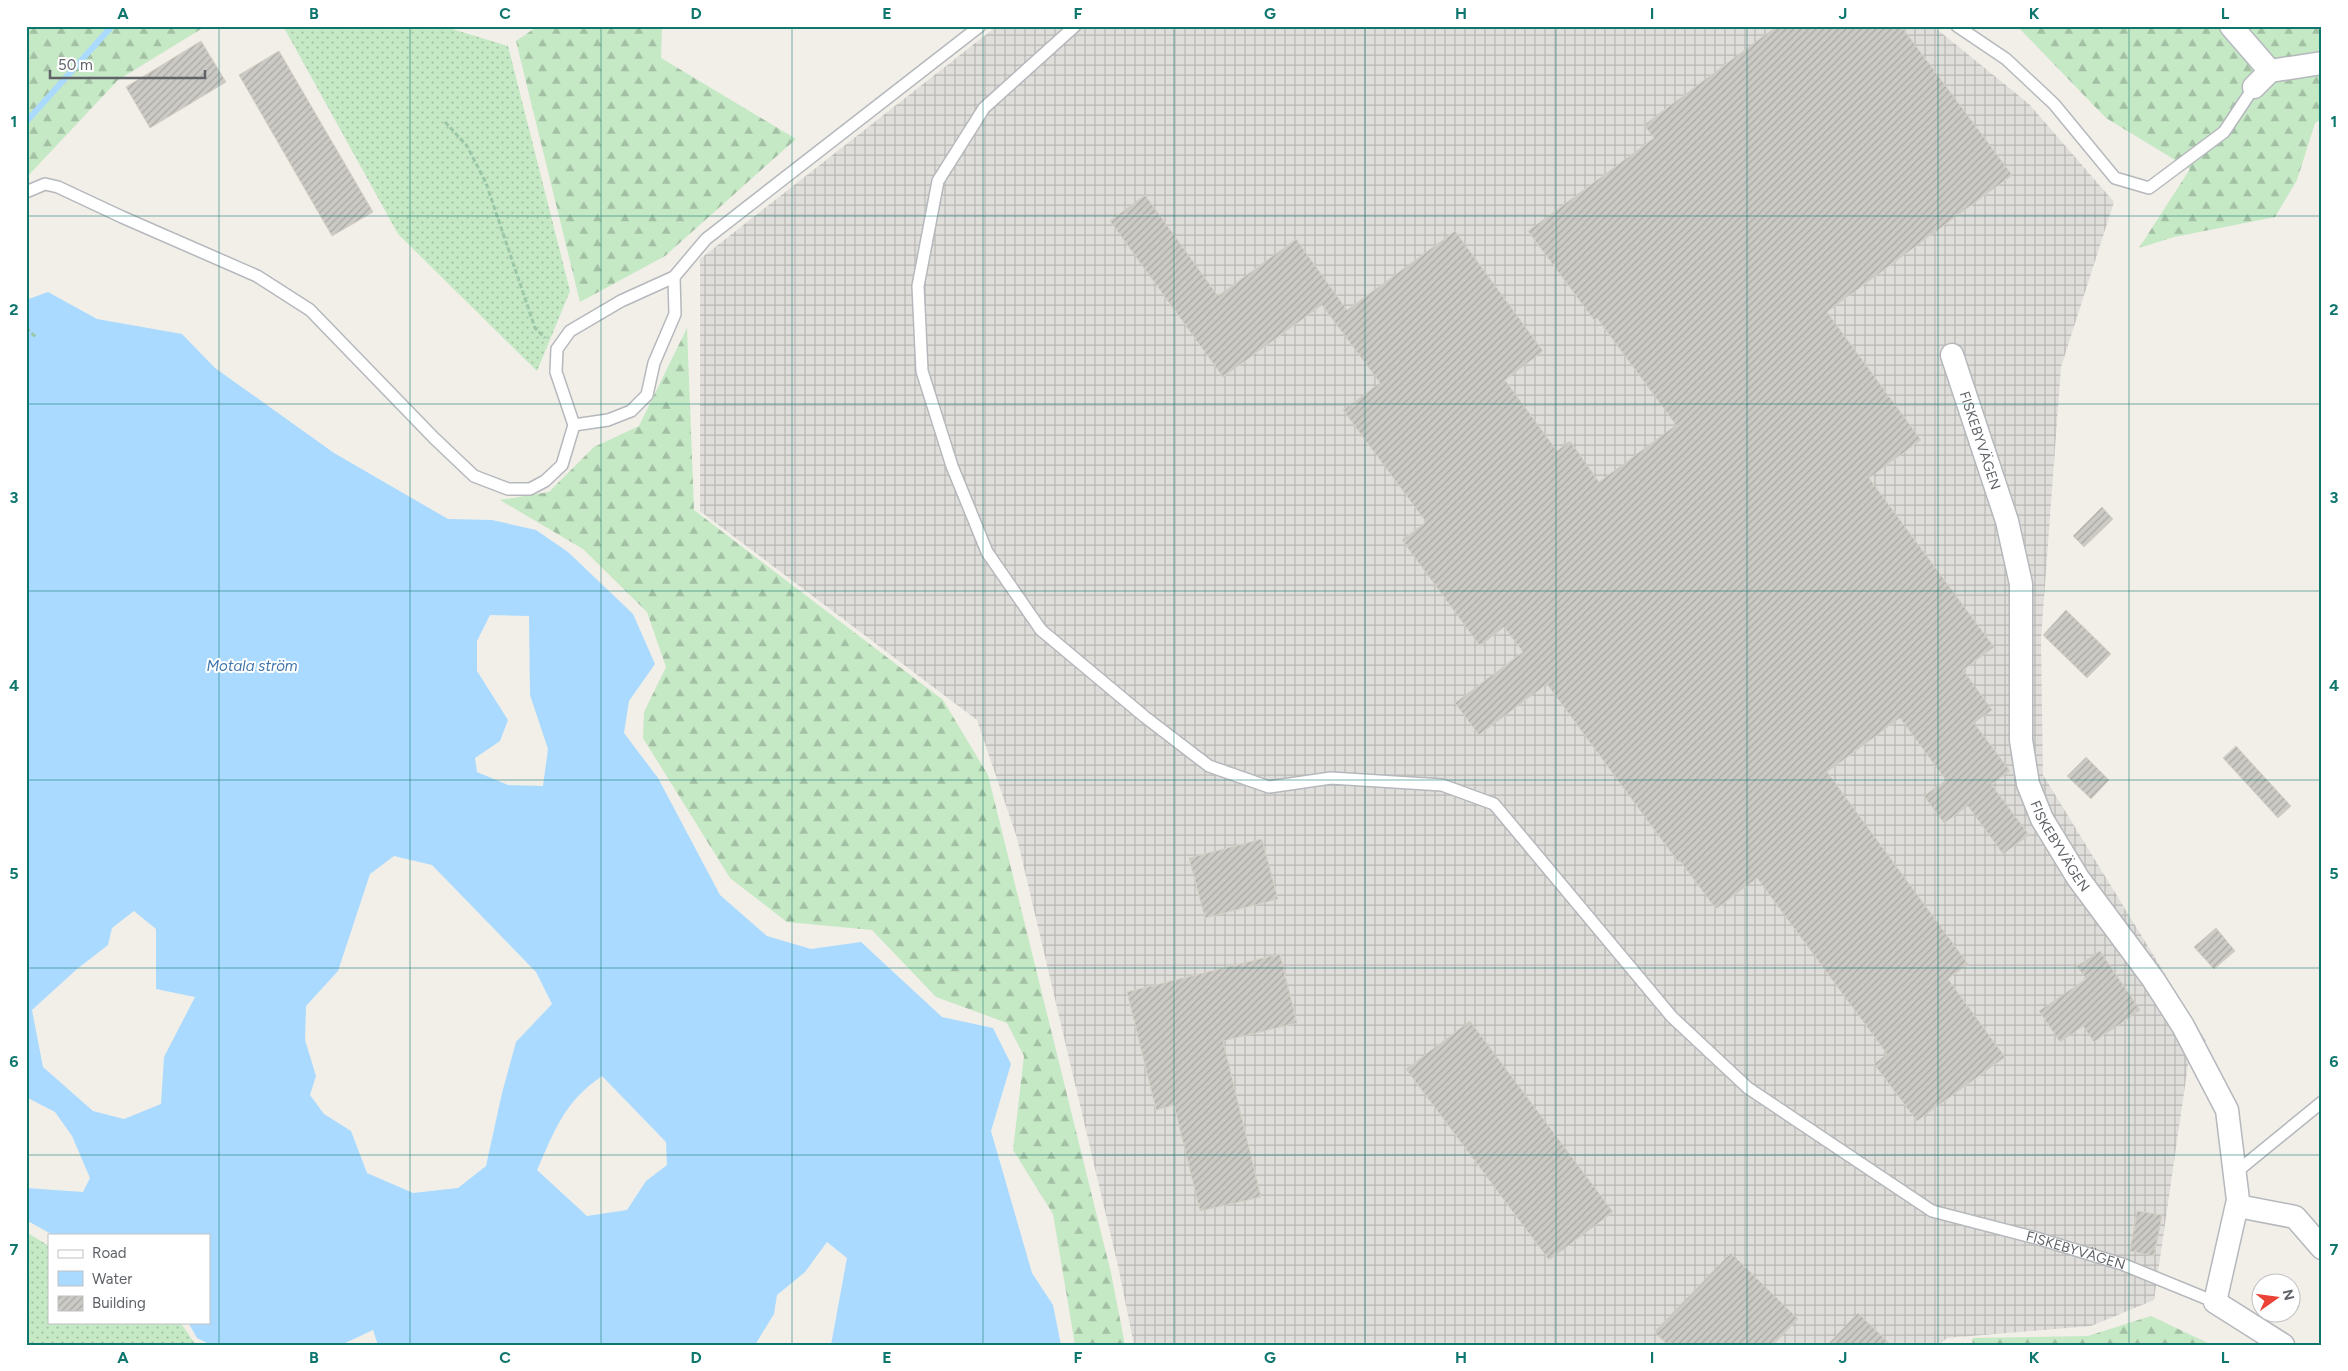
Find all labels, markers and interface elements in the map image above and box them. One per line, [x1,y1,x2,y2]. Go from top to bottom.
text: A [117,4,129,23]
text: B [309,4,319,23]
text: C [499,4,511,23]
text: D [690,4,702,23]
text: E [882,4,892,23]
text: F [1074,4,1083,23]
text: G [1264,4,1276,23]
text: H [1455,4,1467,23]
text: I [1650,4,1654,23]
text: J [1839,4,1847,23]
text: K [2029,4,2040,23]
text: L [2221,4,2230,23]
scale bar [50,48,205,80]
text: 50 m [58,56,93,74]
text: 1 [11,112,17,131]
text: 1 [2331,112,2337,131]
text: 2 [9,300,19,319]
text: 2 [2329,300,2339,319]
street label: FISKEBYVÄGEN [1956,389,2004,492]
text: 3 [10,488,19,507]
text: 3 [2330,488,2339,507]
water label: Motala ström [206,657,298,675]
text: 4 [9,676,19,695]
text: 4 [2329,676,2339,695]
street label: FISKEBYVÄGEN [2027,798,2093,895]
text: 5 [9,864,19,883]
text: 5 [2329,864,2339,883]
text: 6 [9,1052,19,1071]
text: 6 [2329,1052,2339,1071]
street label: FISKEBYVÄGEN [2024,1228,2127,1274]
legend [48,1234,210,1324]
text: 7 [10,1240,19,1259]
text: 7 [2330,1240,2339,1259]
text: Road [92,1244,127,1262]
text: Water [92,1270,132,1288]
north arrow [2250,1274,2300,1324]
text: N [2279,1288,2298,1302]
text: Building [92,1294,146,1312]
text: A [117,1348,129,1367]
text: B [309,1348,319,1367]
text: C [499,1348,511,1367]
text: D [690,1348,702,1367]
text: E [882,1348,892,1367]
text: F [1074,1348,1083,1367]
text: G [1264,1348,1276,1367]
text: H [1455,1348,1467,1367]
text: I [1650,1348,1654,1367]
text: J [1839,1348,1847,1367]
text: K [2029,1348,2040,1367]
text: L [2221,1348,2230,1367]

